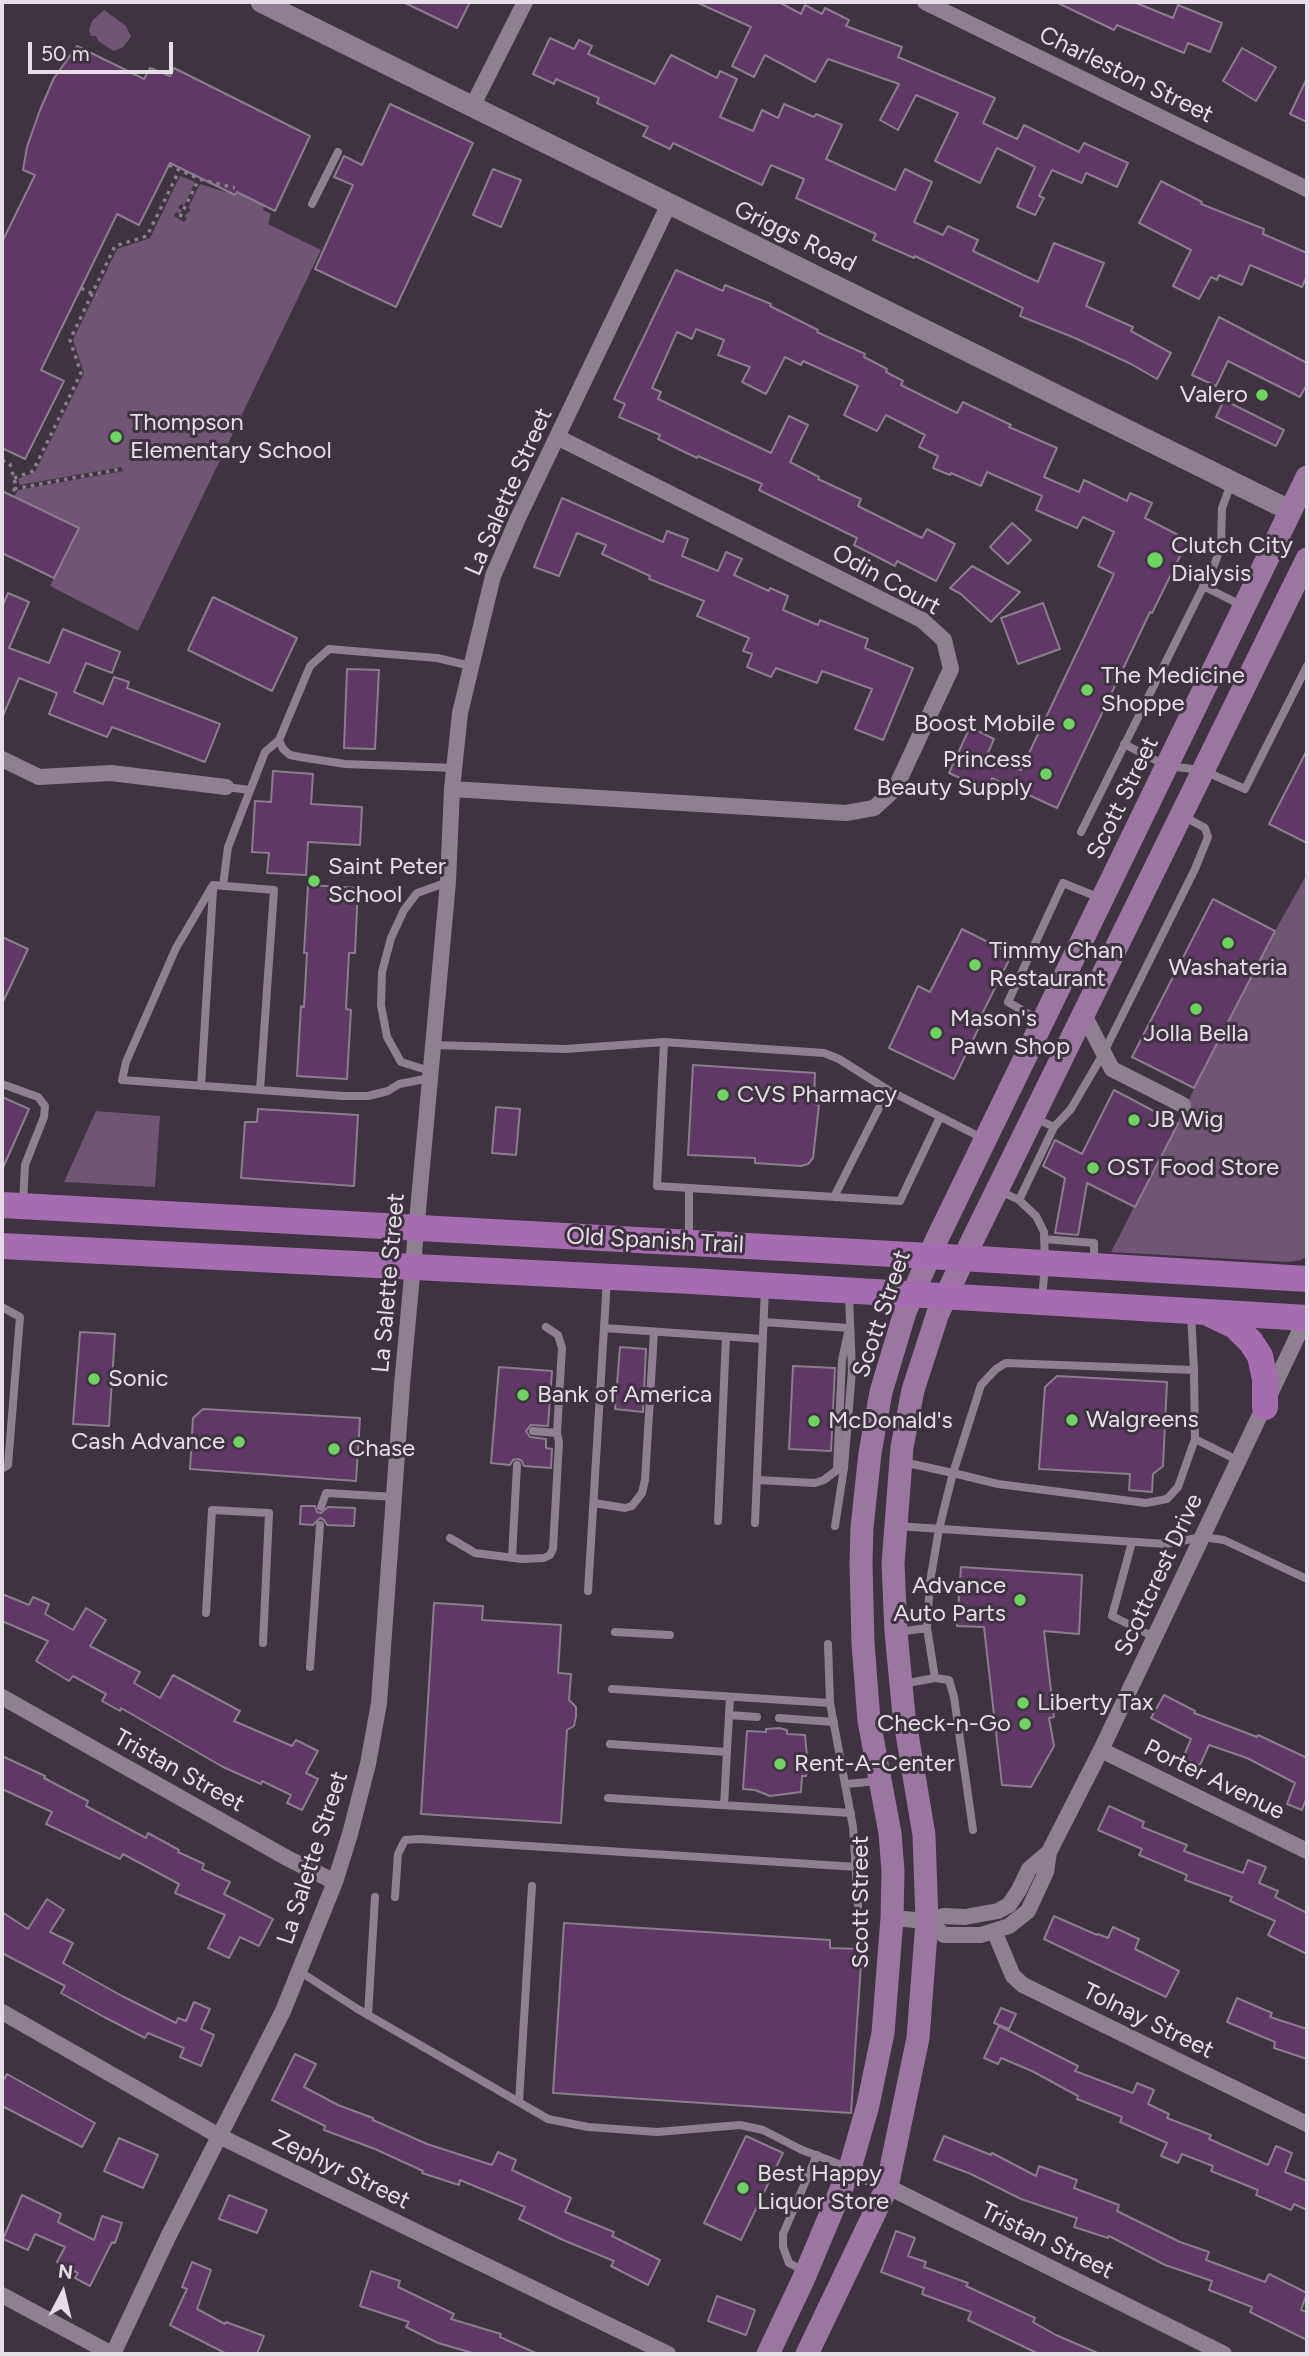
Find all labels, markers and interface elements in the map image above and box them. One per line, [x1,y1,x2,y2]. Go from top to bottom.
street label: Charleston Street [1034,20,1218,130]
scale bar [32,28,177,72]
text: 50 m [41,41,90,66]
street label: Griggs Road [729,195,861,279]
place label: Valero [1180,381,1248,409]
marker: Valero [1254,387,1270,403]
street label: La Salette Street [459,404,559,580]
place label: Thompson Elementary School [130,409,332,465]
marker: Thompson Elementary School [108,429,124,445]
place label: Clutch City Dialysis [1171,532,1293,588]
street label: Odin Court [827,538,945,622]
marker: Clutch City Dialysis [1145,550,1165,570]
place label: The Medicine Shoppe [1101,662,1245,718]
marker: The Medicine Shoppe [1079,682,1095,698]
place label: Boost Mobile [914,710,1055,738]
marker: Boost Mobile [1061,716,1077,732]
street label: Scott Street [1081,732,1165,864]
place label: Princess Beauty Supply [877,746,1032,802]
marker: Princess Beauty Supply [1038,766,1054,782]
place label: Saint Peter School [328,853,446,909]
marker: Saint Peter School [306,873,322,889]
marker: Washateria [1220,935,1236,951]
place label: Timmy Chan Restaurant [989,937,1123,993]
place label: Washateria [1168,954,1288,982]
marker: Timmy Chan Restaurant [967,957,983,973]
marker: Jolla Bella [1188,1001,1204,1017]
place label: Mason's Pawn Shop [950,1005,1070,1061]
place label: Jolla Bella [1143,1020,1249,1048]
marker: Mason's Pawn Shop [928,1025,944,1041]
place label: CVS Pharmacy [737,1081,897,1109]
marker: CVS Pharmacy [715,1087,731,1103]
place label: JB Wig [1148,1106,1224,1134]
marker: JB Wig [1126,1112,1142,1128]
place label: OST Food Store [1107,1154,1279,1182]
marker: OST Food Store [1085,1160,1101,1176]
street label: La Salette Street [367,1192,411,1374]
street label: Old Spanish Trail [565,1222,745,1260]
street label: Scott Street [847,1246,917,1382]
place label: Sonic [108,1365,169,1393]
marker: Sonic [86,1371,102,1387]
place label: Bank of America [537,1381,712,1409]
marker: Bank of America [515,1387,531,1403]
place label: Walgreens [1086,1406,1199,1434]
place label: McDonald's [828,1407,953,1435]
marker: Walgreens [1064,1412,1080,1428]
marker: McDonald's [806,1413,822,1429]
place label: Cash Advance [71,1428,225,1456]
marker: Cash Advance [231,1434,247,1450]
place label: Chase [348,1435,415,1463]
marker: Chase [326,1441,342,1457]
street label: Scottcrest Drive [1109,1489,1209,1661]
place label: Advance Auto Parts [893,1572,1006,1628]
marker: Advance Auto Parts [1012,1592,1028,1608]
place label: Liberty Tax [1037,1689,1153,1717]
marker: Liberty Tax [1015,1695,1031,1711]
place label: Check-n-Go [877,1710,1011,1738]
marker: Check-n-Go [1017,1716,1033,1732]
street label: Tristan Street [109,1723,249,1819]
street label: Porter Avenue [1139,1734,1289,1826]
place label: Rent-A-Center [794,1750,955,1778]
marker: Rent-A-Center [772,1756,788,1772]
street label: La Salette Street [271,1768,355,1948]
street label: Scott Street [847,1836,875,1968]
street label: Tolnay Street [1078,1977,1218,2065]
street label: Zephyr Street [267,2124,415,2216]
place label: Best Happy Liquor Store [757,2160,889,2216]
marker: Best Happy Liquor Store [735,2180,751,2196]
street label: Tristan Street [976,2196,1118,2286]
north arrow [28,2258,98,2328]
text: N [57,2259,74,2284]

